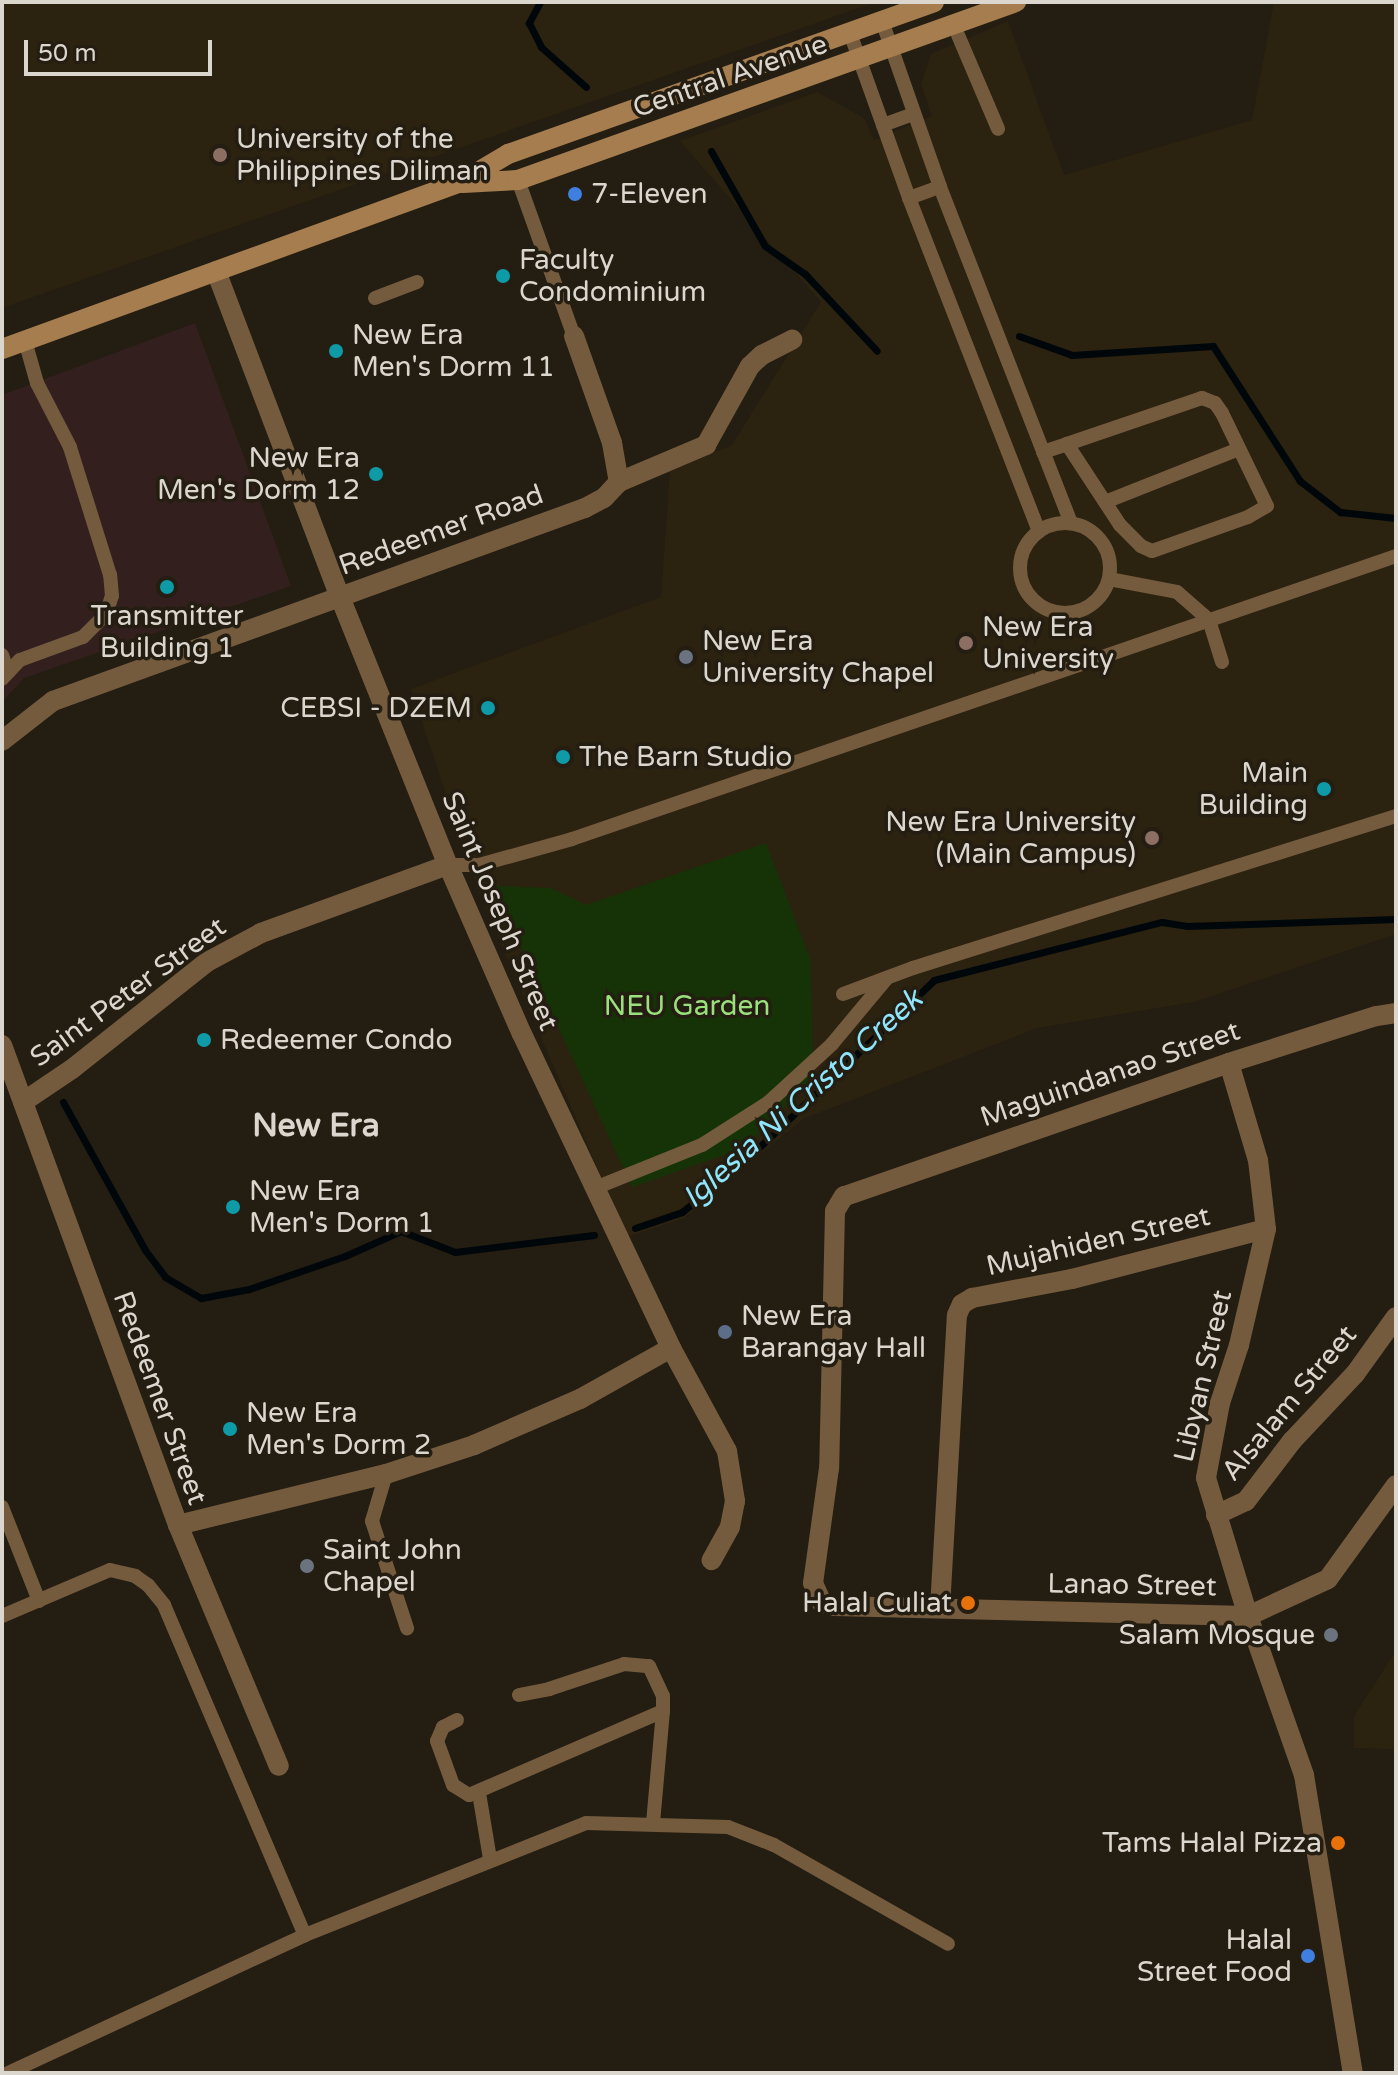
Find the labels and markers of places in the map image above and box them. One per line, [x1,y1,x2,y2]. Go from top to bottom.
place label: University of the Philippines Diliman [236,122,489,188]
marker: University of the Philippines Diliman [211,146,229,164]
place label: 7-Eleven [591,177,708,211]
marker: 7-Eleven [566,185,584,203]
place label: Faculty Condominium [519,243,706,309]
marker: Faculty Condominium [494,267,512,285]
place label: New Era Men's Dorm 11 [352,318,555,384]
marker: New Era Men's Dorm 11 [327,342,345,360]
place label: New Era Men's Dorm 12 [157,441,360,507]
marker: New Era Men's Dorm 12 [367,465,385,483]
marker: Transmitter Building 1 [158,578,176,596]
place label: Transmitter Building 1 [91,599,243,665]
place label: New Era University [982,610,1114,676]
place label: New Era University Chapel [702,624,934,690]
marker: New Era University [957,634,975,652]
marker: New Era University Chapel [677,648,695,666]
place label: CEBSI - DZEM [280,691,472,725]
marker: CEBSI - DZEM [479,699,497,717]
place label: The Barn Studio [579,740,792,774]
marker: The Barn Studio [554,748,572,766]
place label: Main Building [1198,756,1308,822]
marker: Main Building [1315,780,1333,798]
place label: New Era University (Main Campus) [885,805,1136,871]
marker: New Era University (Main Campus) [1143,829,1161,847]
place label: Redeemer Condo [220,1023,452,1057]
marker: Redeemer Condo [195,1031,213,1049]
place label: New Era Men's Dorm 1 [249,1174,434,1240]
marker: New Era Men's Dorm 1 [224,1198,242,1216]
place label: New Era Barangay Hall [741,1299,926,1365]
marker: New Era Barangay Hall [716,1323,734,1341]
place label: New Era Men's Dorm 2 [246,1396,431,1462]
marker: New Era Men's Dorm 2 [221,1420,239,1438]
place label: Saint John Chapel [323,1533,462,1599]
marker: Saint John Chapel [298,1557,316,1575]
place label: Halal Culiat [802,1586,952,1620]
marker: Halal Culiat [959,1594,977,1612]
place label: Salam Mosque [1119,1618,1315,1652]
marker: Salam Mosque [1322,1626,1340,1644]
place label: Tams Halal Pizza [1102,1826,1322,1860]
marker: Tams Halal Pizza [1329,1834,1347,1852]
place label: Halal Street Food [1137,1923,1292,1989]
marker: Halal Street Food [1299,1947,1317,1965]

